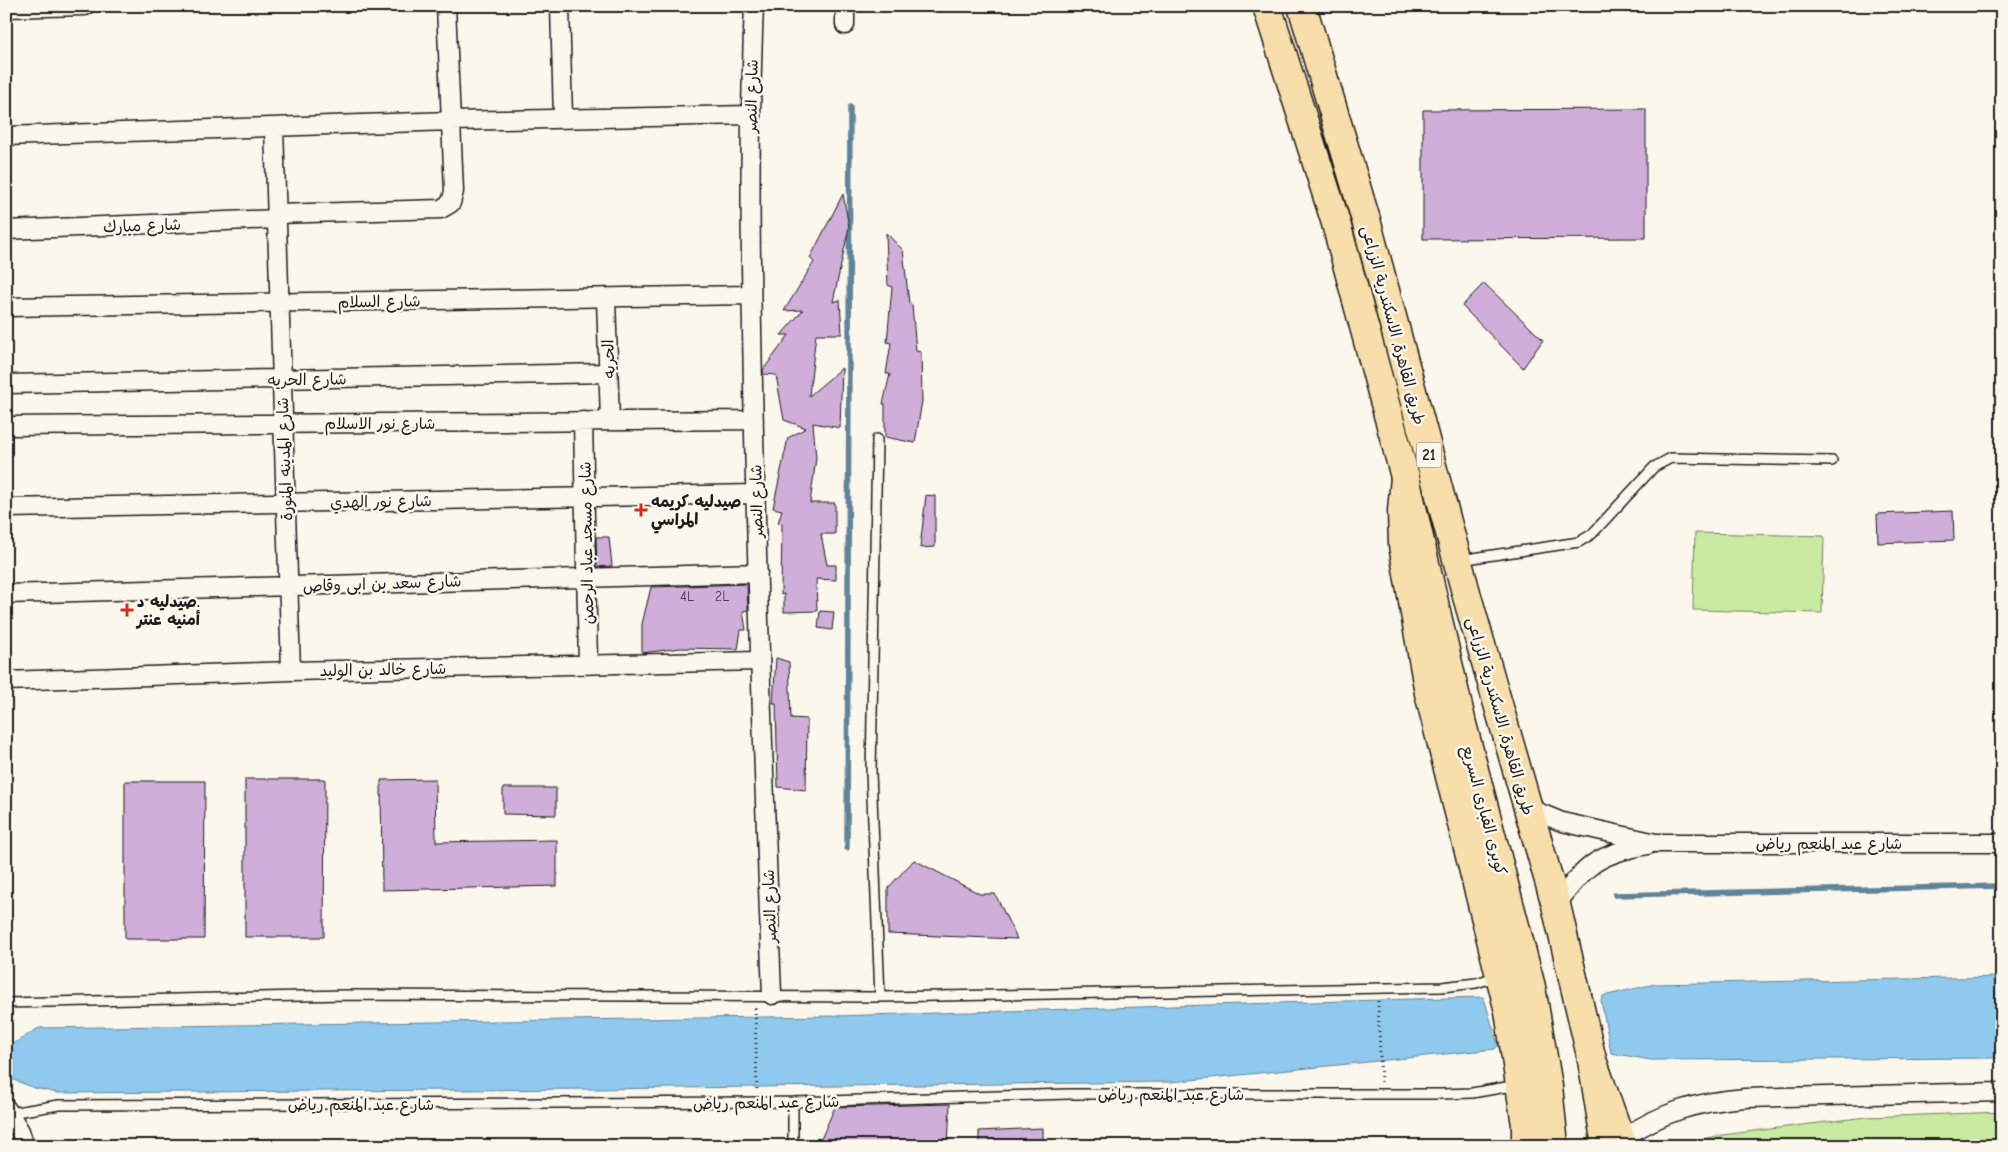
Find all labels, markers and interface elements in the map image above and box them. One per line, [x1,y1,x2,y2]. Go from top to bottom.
street label: شارع النصر [742,59,764,135]
street label: شارع مبارك [103,216,181,238]
street label: طريق القاهرة, الاسكندرية الزراعى [1357,224,1428,427]
street label: شارع السلام [337,292,421,315]
street label: الحريه [599,339,619,379]
street label: شارع الحريه [267,370,347,392]
street label: شارع المدينه المنورة [274,397,298,521]
street label: شارع نور الاسلام [324,415,436,436]
road number: 21 [1416,442,1442,468]
street label: شارع مسجد عباد الرحمن [577,461,599,625]
street label: شارع النصر [747,464,769,540]
street label: شارع نور الهدي [330,492,432,514]
place label: صيدليه كريمه المراسي [651,493,742,534]
marker: صيدليه كريمه المراسي [635,504,647,516]
street label: شارع سعد بن ابى وقاص [302,572,462,598]
house number: 4L [680,588,694,605]
house number: 2L [715,588,729,605]
place label: صيدليه د. أمنيه عنتر [135,593,201,629]
marker: صيدليه د. أمنيه عنتر [121,604,133,616]
street label: طريق القاهرة, الاسكندرية الزراعى [1462,615,1537,818]
street label: شارع خالد بن الوليد [319,660,447,682]
street label: كوبرى القبارى السريع [1456,743,1510,878]
street label: شارع عبد المنعم رياض [1756,835,1902,856]
street label: شارع النصر [760,869,782,945]
street label: شارع عبد المنعم رياض [1098,1086,1244,1107]
street label: شارع عبد المنعم رياض [693,1093,839,1116]
street label: شارع عبد المنعم رياض [288,1096,434,1117]

